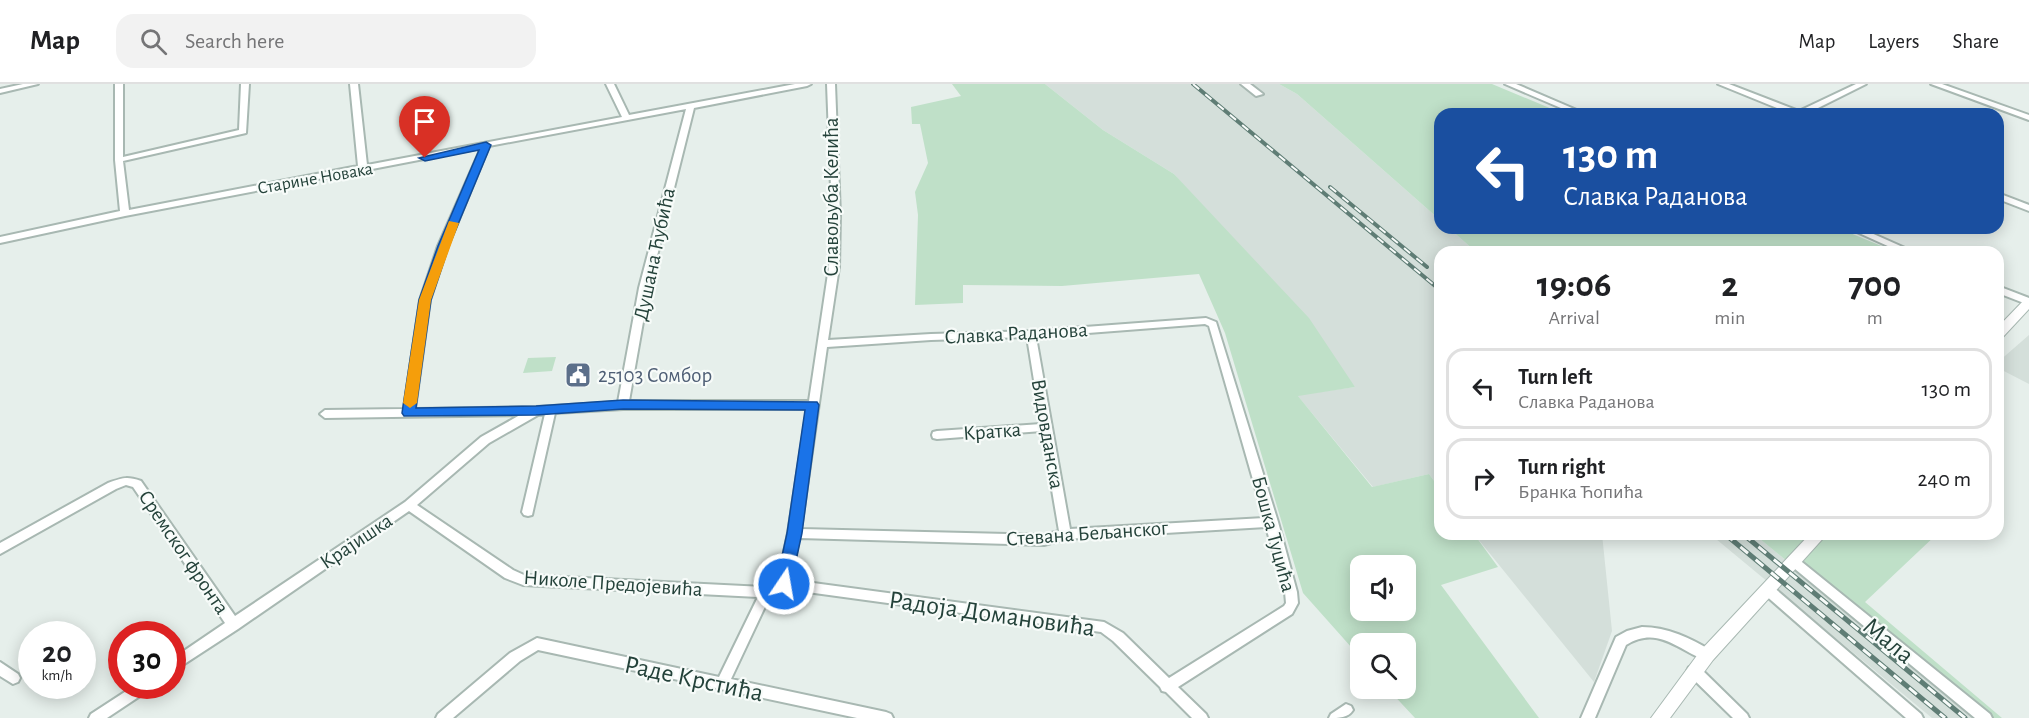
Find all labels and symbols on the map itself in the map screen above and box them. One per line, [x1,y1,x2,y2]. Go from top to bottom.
pin [399,96,450,158]
street label: Славољуба Келића [821,117,842,277]
street label: Старине Новака [256,160,374,198]
street label: Душана Ћубића [630,185,679,322]
street label: Славка Раданова [944,319,1089,348]
public building icon: 25103 Сомбор [563,360,593,390]
place label: 25103 Сомбор [598,365,712,386]
street label: Видовданска [1027,377,1068,491]
street label: Кратка [962,419,1022,444]
street label: Бошка Туцића [1248,474,1299,595]
street label: Сремског фронта [135,487,233,618]
street label: Крајишка [316,509,397,573]
street label: Стевана Бељанског [1005,517,1170,550]
position arrow [752,552,816,616]
street label: Николе Предојевића [523,567,704,600]
street label: Радоја Домановића [887,587,1097,641]
street label: Мала [1858,613,1919,669]
speed limit sign: 30 [108,621,186,699]
street label: Раде Крстића [622,652,766,706]

